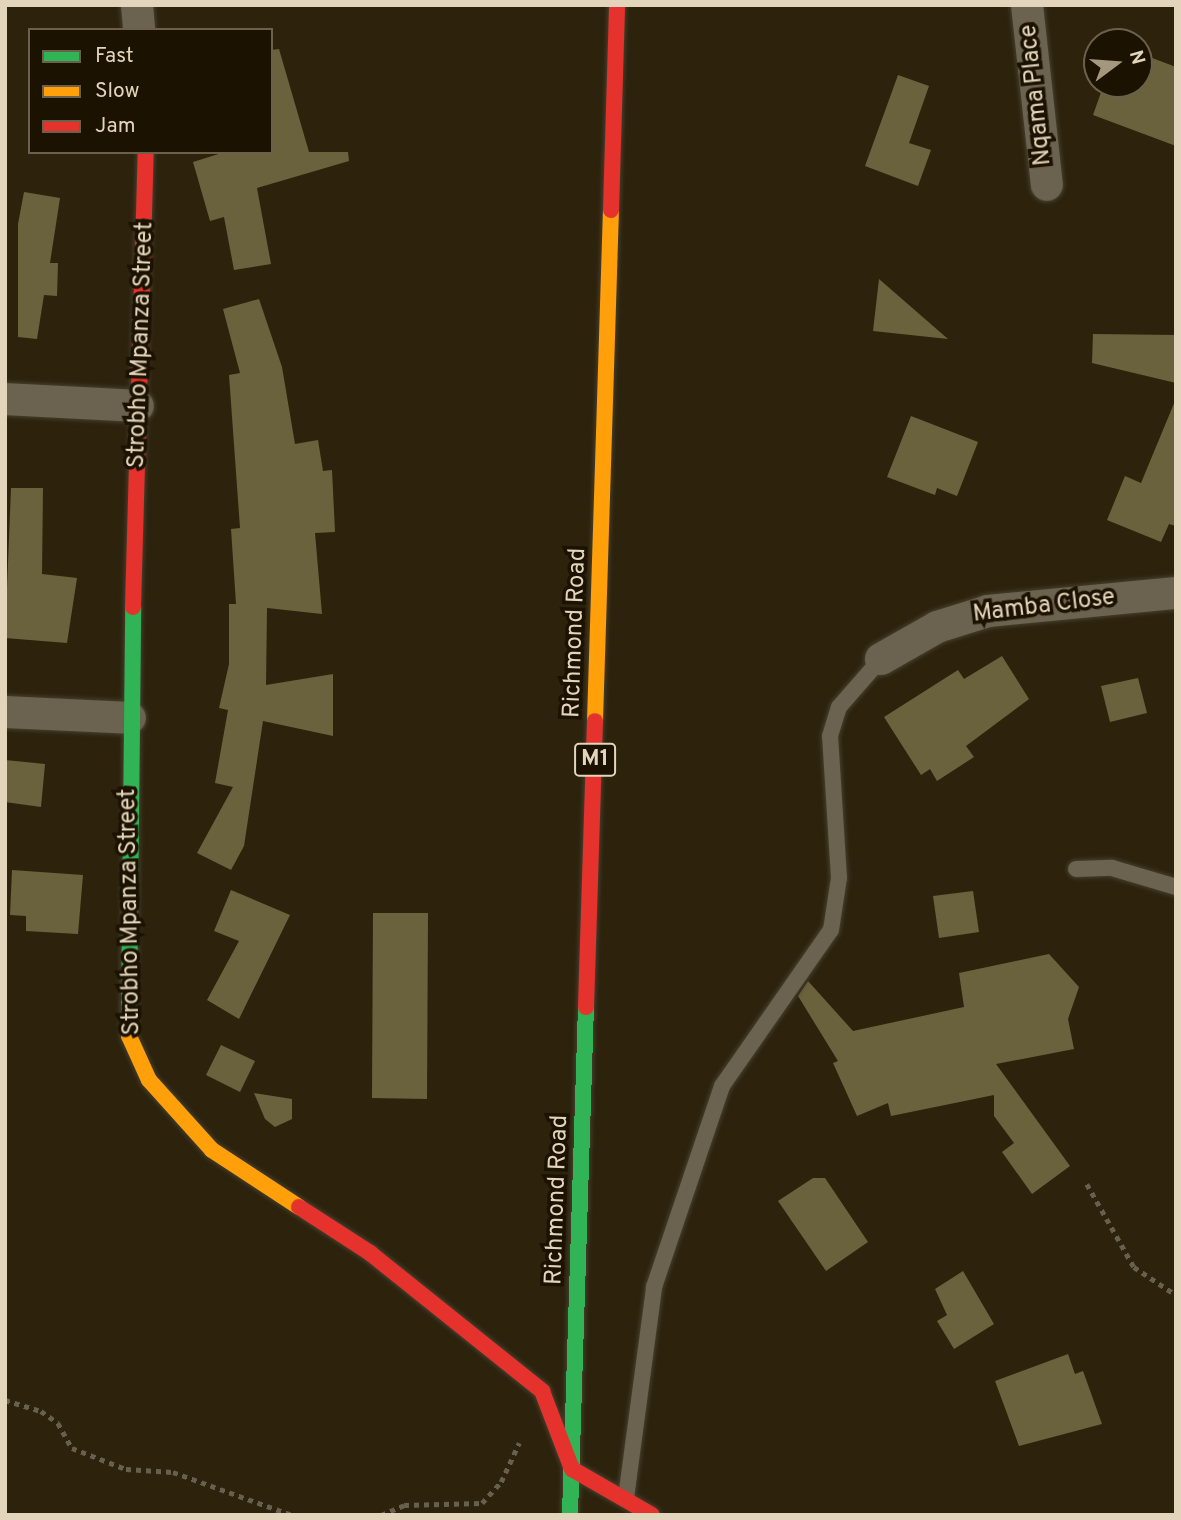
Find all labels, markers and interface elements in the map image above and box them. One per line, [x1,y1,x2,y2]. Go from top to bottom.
street label: Nqama Place [1015,23,1059,167]
legend [28,28,273,154]
north arrow [1083,28,1153,98]
text: Fast [95,43,134,70]
text: N [1123,48,1150,68]
text: Slow [95,78,140,105]
text: Jam [95,113,136,140]
street label: Strobho Mpanza Street [123,221,161,469]
street label: Richmond Road [559,547,593,719]
street label: Mamba Close [971,584,1117,630]
road number: M1 [574,740,616,780]
street label: Strobho Mpanza Street [114,788,148,1036]
street label: Richmond Road [541,1114,575,1286]

